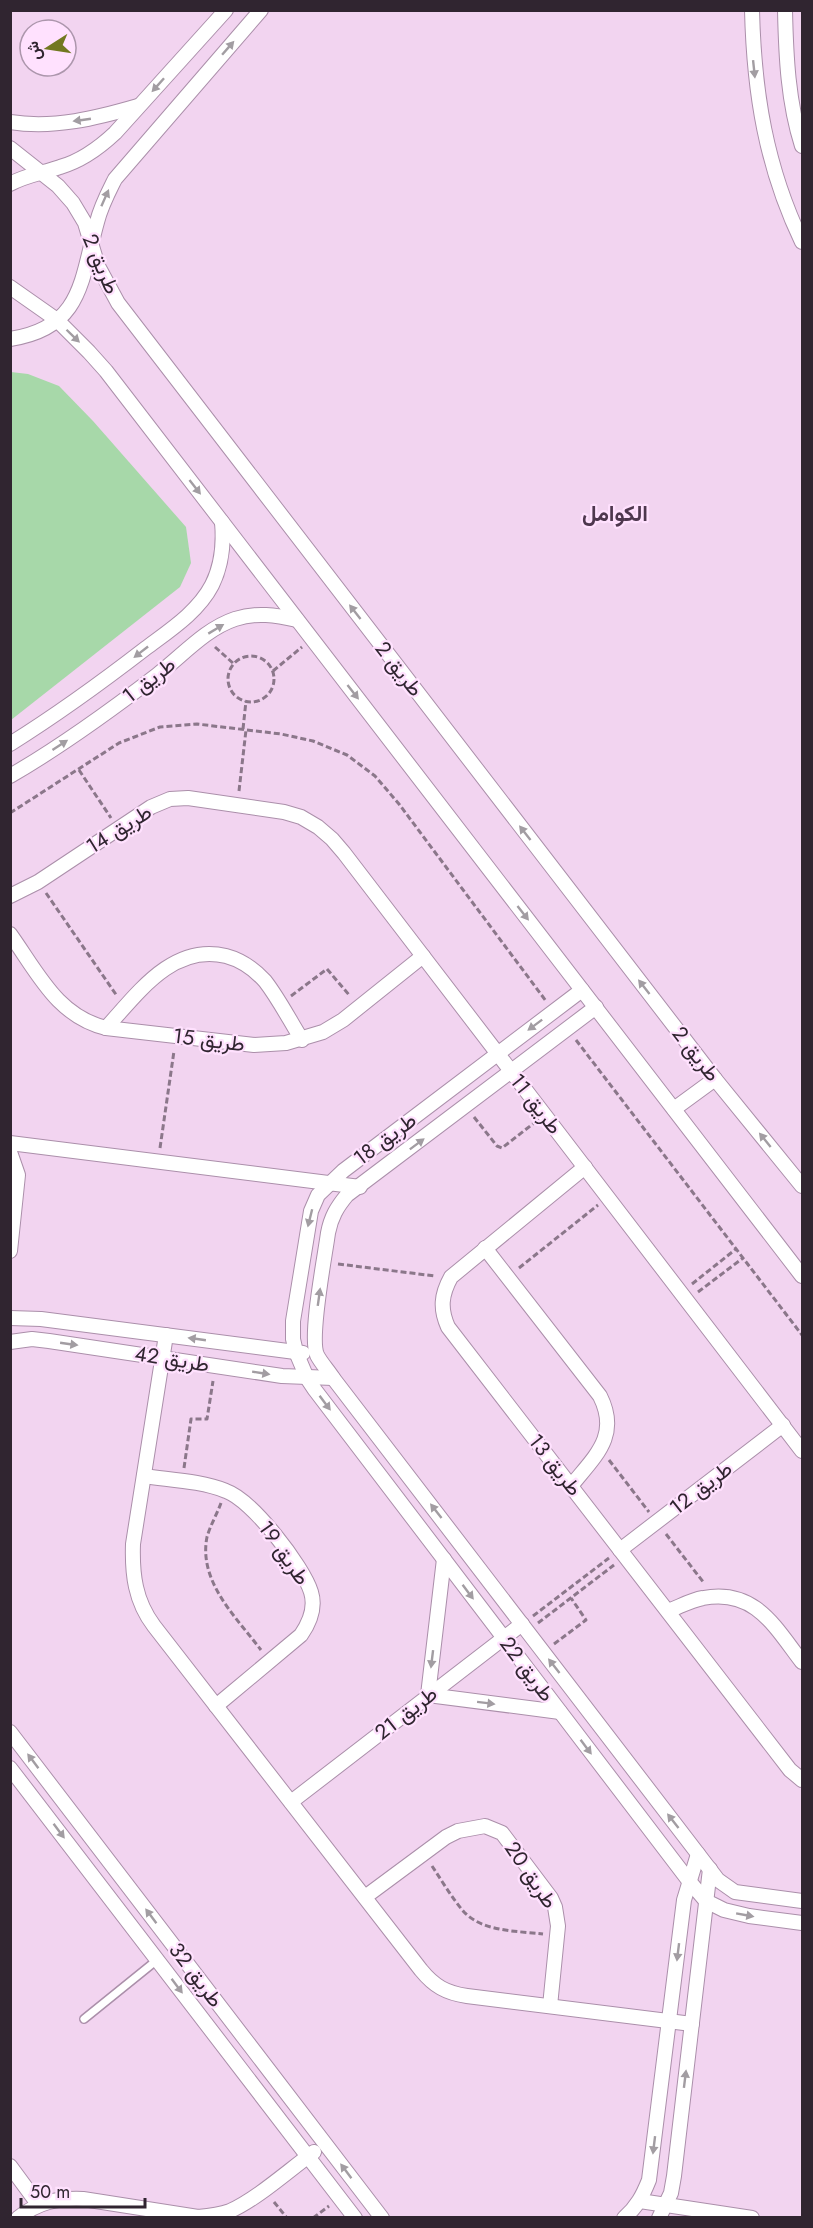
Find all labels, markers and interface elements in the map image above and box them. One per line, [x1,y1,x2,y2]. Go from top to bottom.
north arrow [18,18,78,78]
text: ش [21,39,47,63]
one-way arrow [221,41,234,56]
one-way arrow [749,59,759,78]
one-way arrow [151,77,165,92]
one-way arrow [72,116,91,125]
one-way arrow [101,190,110,207]
street label: طريق 2 [75,229,127,299]
one-way arrow [66,328,80,342]
one-way arrow [189,480,201,495]
district label: الكوامل [582,497,648,529]
one-way arrow [349,604,362,620]
one-way arrow [208,623,224,634]
street label: طريق 2 [368,635,430,703]
one-way arrow [133,646,149,659]
street label: طريق 1 [116,650,182,710]
one-way arrow [346,684,358,699]
one-way arrow [52,740,68,751]
street label: طريق 14 [80,797,158,861]
one-way arrow [519,825,532,841]
one-way arrow [516,905,528,920]
one-way arrow [639,980,651,995]
one-way arrow [528,1019,544,1031]
street label: طريق 2 [665,1020,727,1088]
street label: طريق 15 [171,1021,247,1059]
street label: طريق 11 [503,1067,569,1141]
street label: طريق 18 [347,1105,423,1173]
one-way arrow [759,1132,772,1148]
one-way arrow [409,1137,425,1150]
one-way arrow [305,1208,315,1227]
one-way arrow [315,1288,324,1307]
one-way arrow [187,1335,206,1344]
street label: طريق 42 [133,1338,211,1380]
one-way arrow [59,1339,78,1348]
one-way arrow [252,1368,271,1377]
one-way arrow [319,1395,331,1411]
street label: طريق 13 [521,1427,589,1503]
street label: طريق 12 [663,1454,739,1522]
one-way arrow [430,1504,442,1519]
street label: طريق 19 [251,1515,317,1591]
one-way arrow [462,1584,474,1599]
street label: طريق 22 [493,1630,561,1708]
one-way arrow [428,1650,437,1669]
one-way arrow [548,1658,560,1674]
street label: طريق 21 [368,1679,444,1747]
one-way arrow [477,1698,496,1707]
one-way arrow [580,1739,592,1754]
one-way arrow [26,1753,39,1769]
one-way arrow [666,1813,679,1829]
one-way arrow [52,1823,65,1839]
street label: طريق 20 [497,1835,565,1915]
one-way arrow [145,1908,158,1924]
one-way arrow [735,1911,754,1920]
street label: طريق 32 [162,1936,230,2014]
one-way arrow [673,1943,683,1962]
one-way arrow [171,1978,183,1993]
one-way arrow [681,2069,690,2088]
one-way arrow [649,2136,658,2155]
one-way arrow [340,2163,353,2179]
scale bar [21,2171,146,2209]
text: 50 m [30,2179,70,2205]

